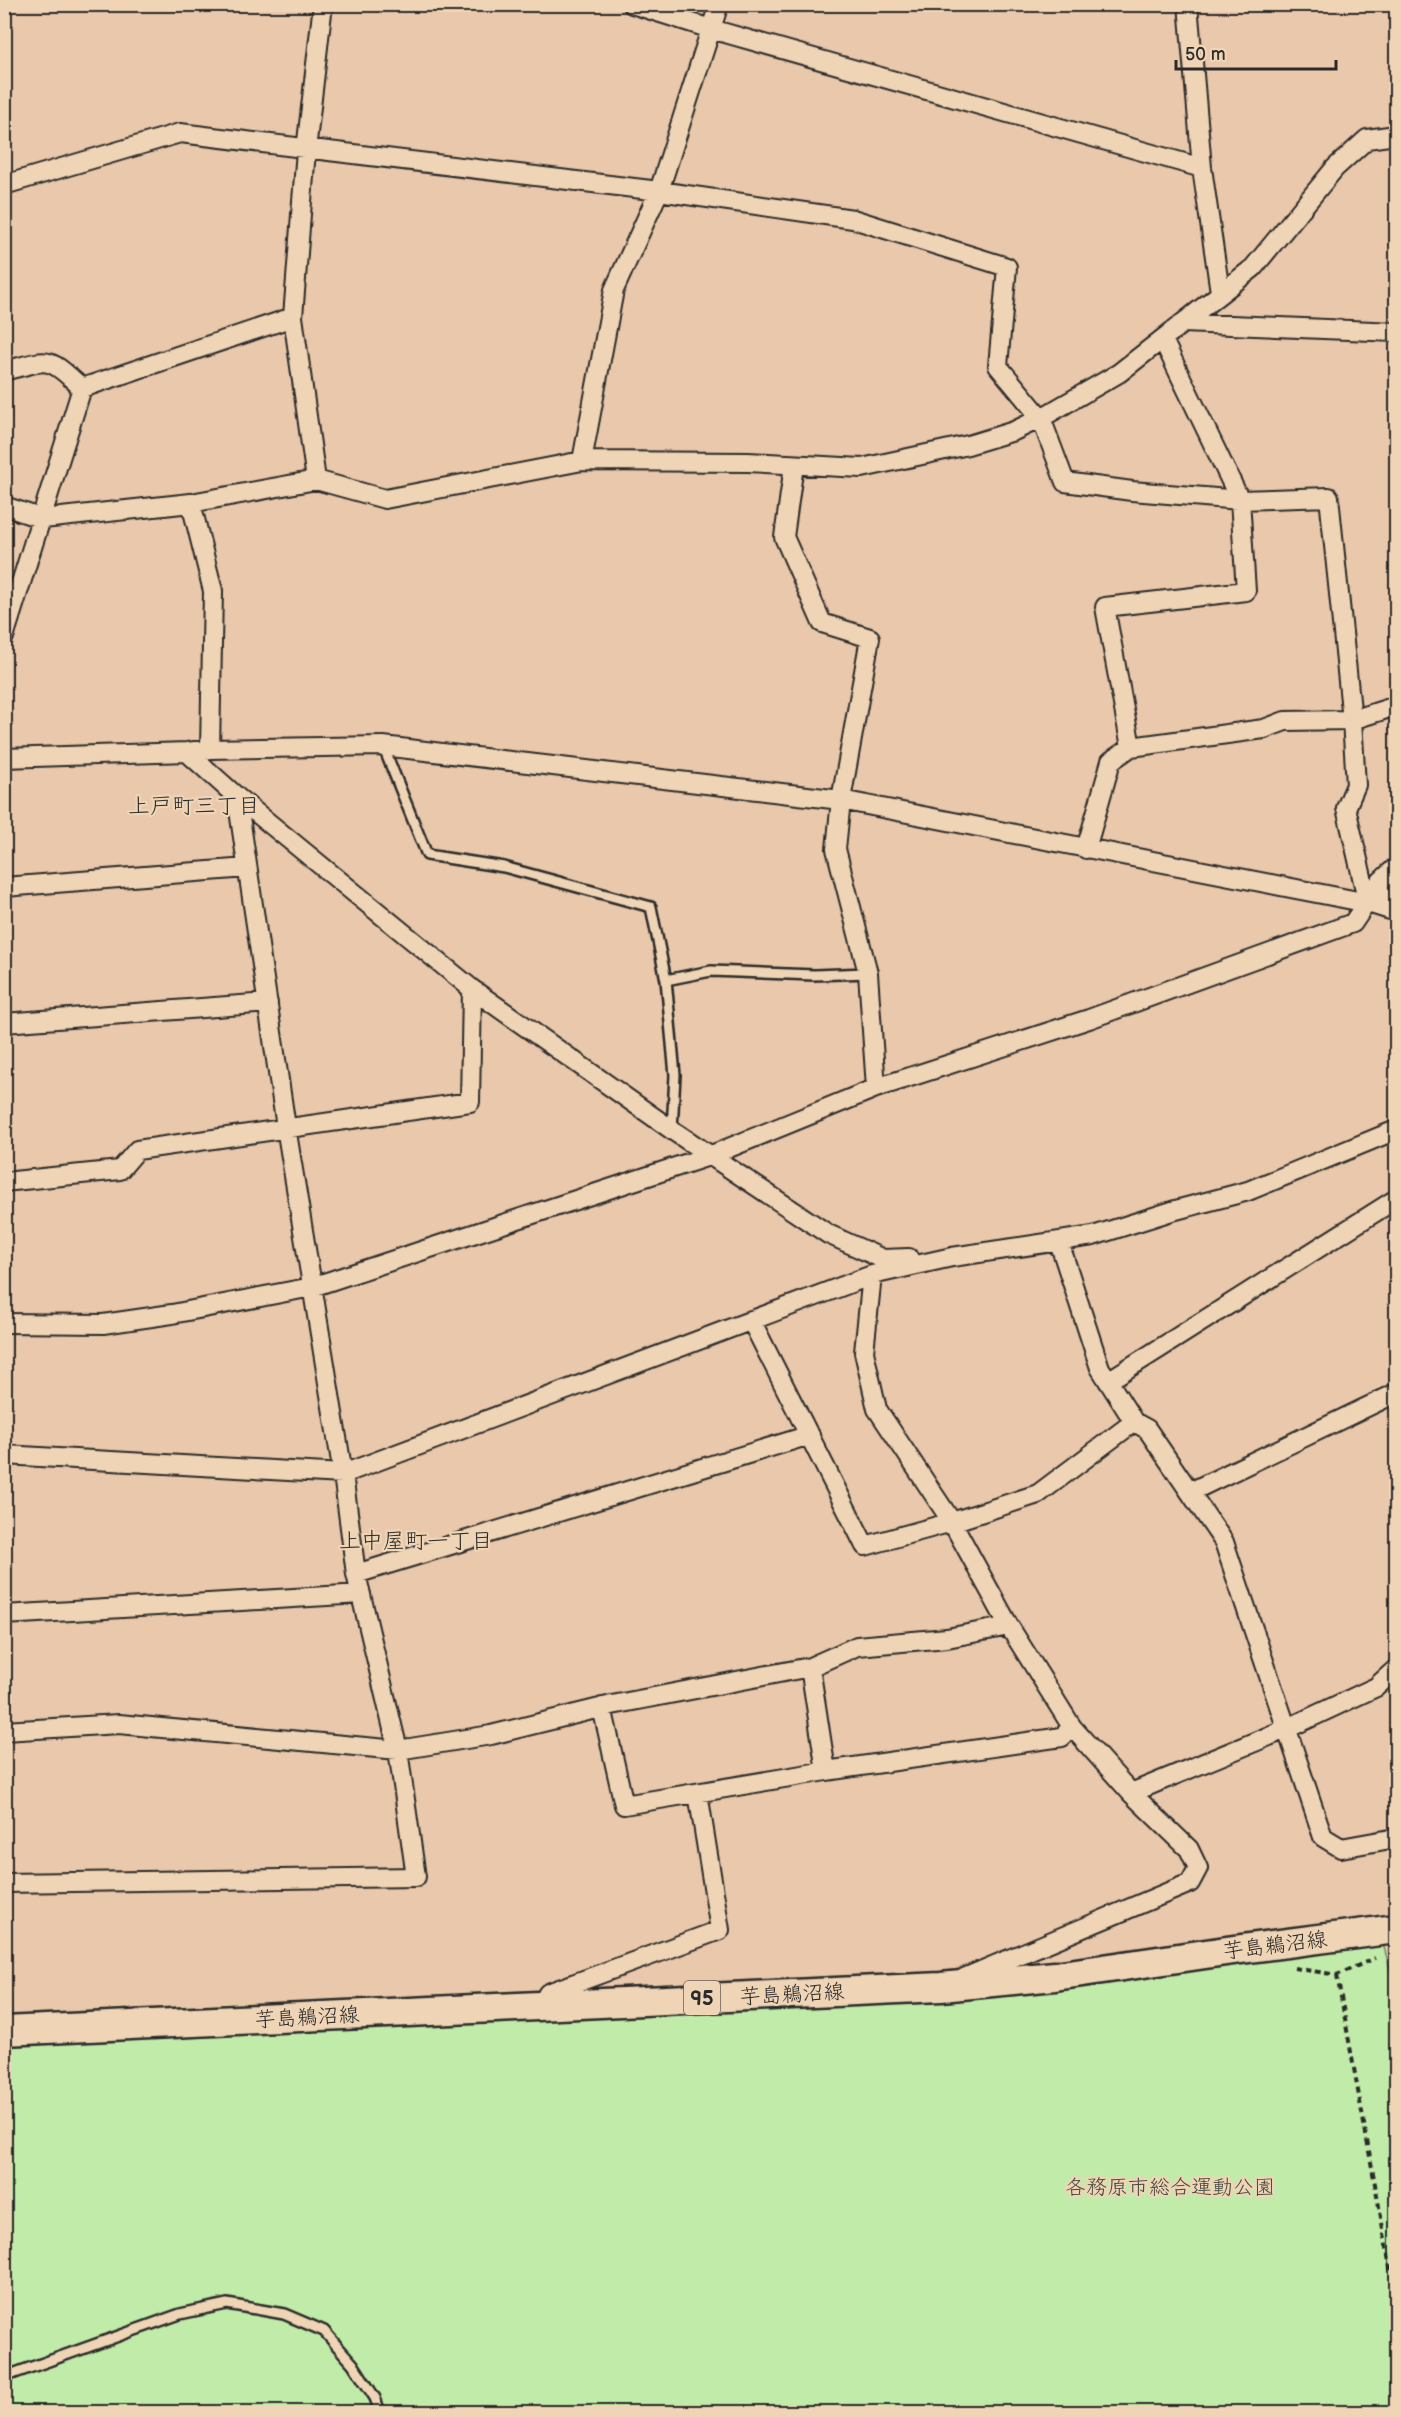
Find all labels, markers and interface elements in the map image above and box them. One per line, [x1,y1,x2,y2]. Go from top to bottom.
scale bar [1176,33,1336,71]
text: 50 m [1185,44,1226,65]
district label: 上戸町三丁目 [128,793,260,820]
district label: 上中屋町一丁目 [339,1528,493,1555]
street label: 芋島鵜沼線 [1221,1927,1329,1964]
street label: 芋島鵜沼線 [739,1979,845,2010]
road number: 95 [684,1981,720,2015]
street label: 芋島鵜沼線 [254,2002,360,2033]
park label: 各務原市総合運動公園 [1065,2175,1275,2200]

